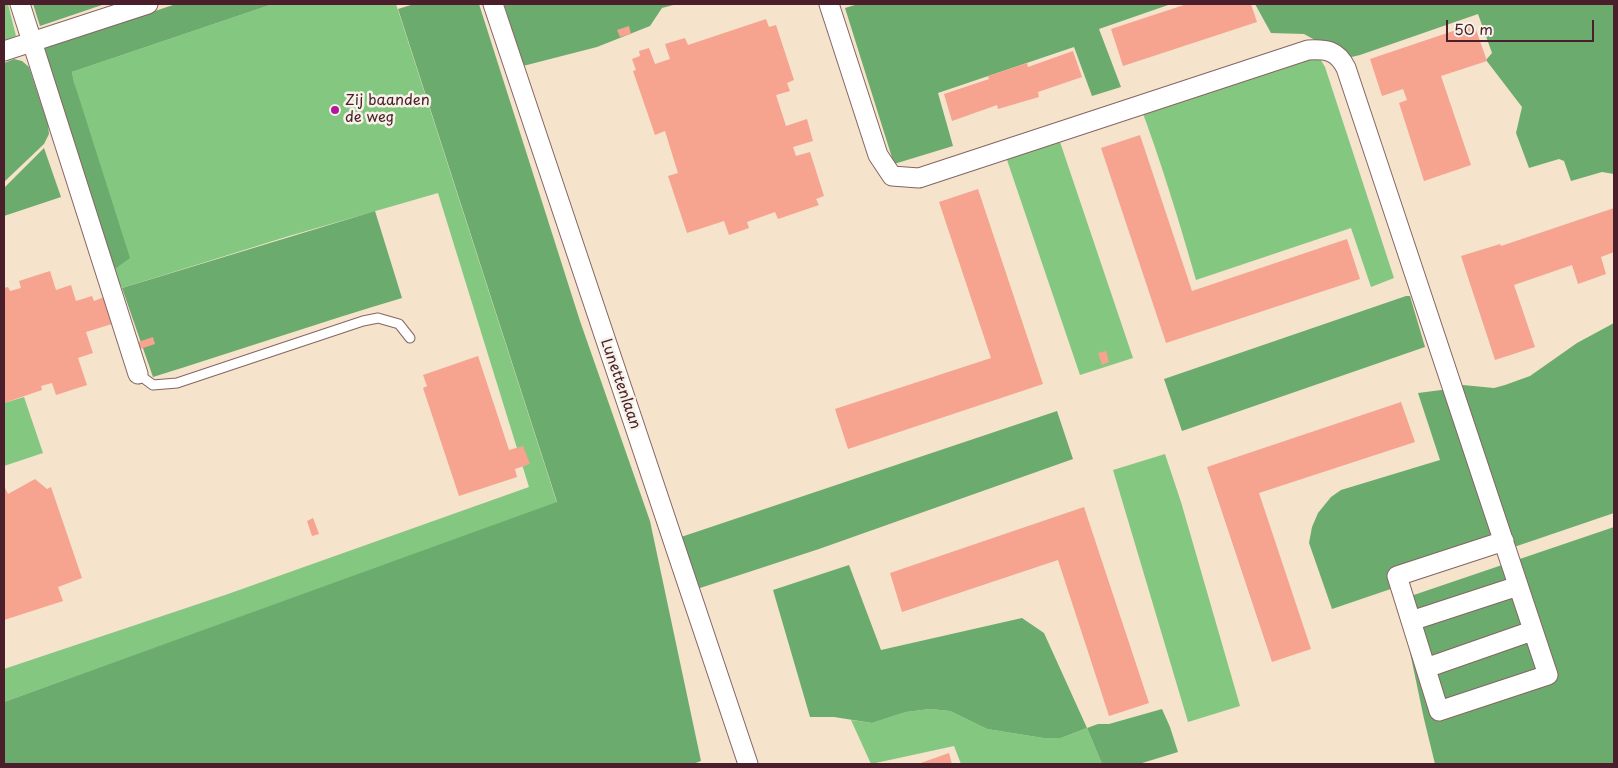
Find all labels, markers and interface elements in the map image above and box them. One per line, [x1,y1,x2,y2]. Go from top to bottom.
scale bar [1448,10,1596,42]
text: 50 m [1454,17,1493,40]
place label: Zij baanden de weg [345,92,430,127]
marker: Zij baanden de weg [329,104,341,116]
street label: Lunettenlaan [596,336,644,432]

